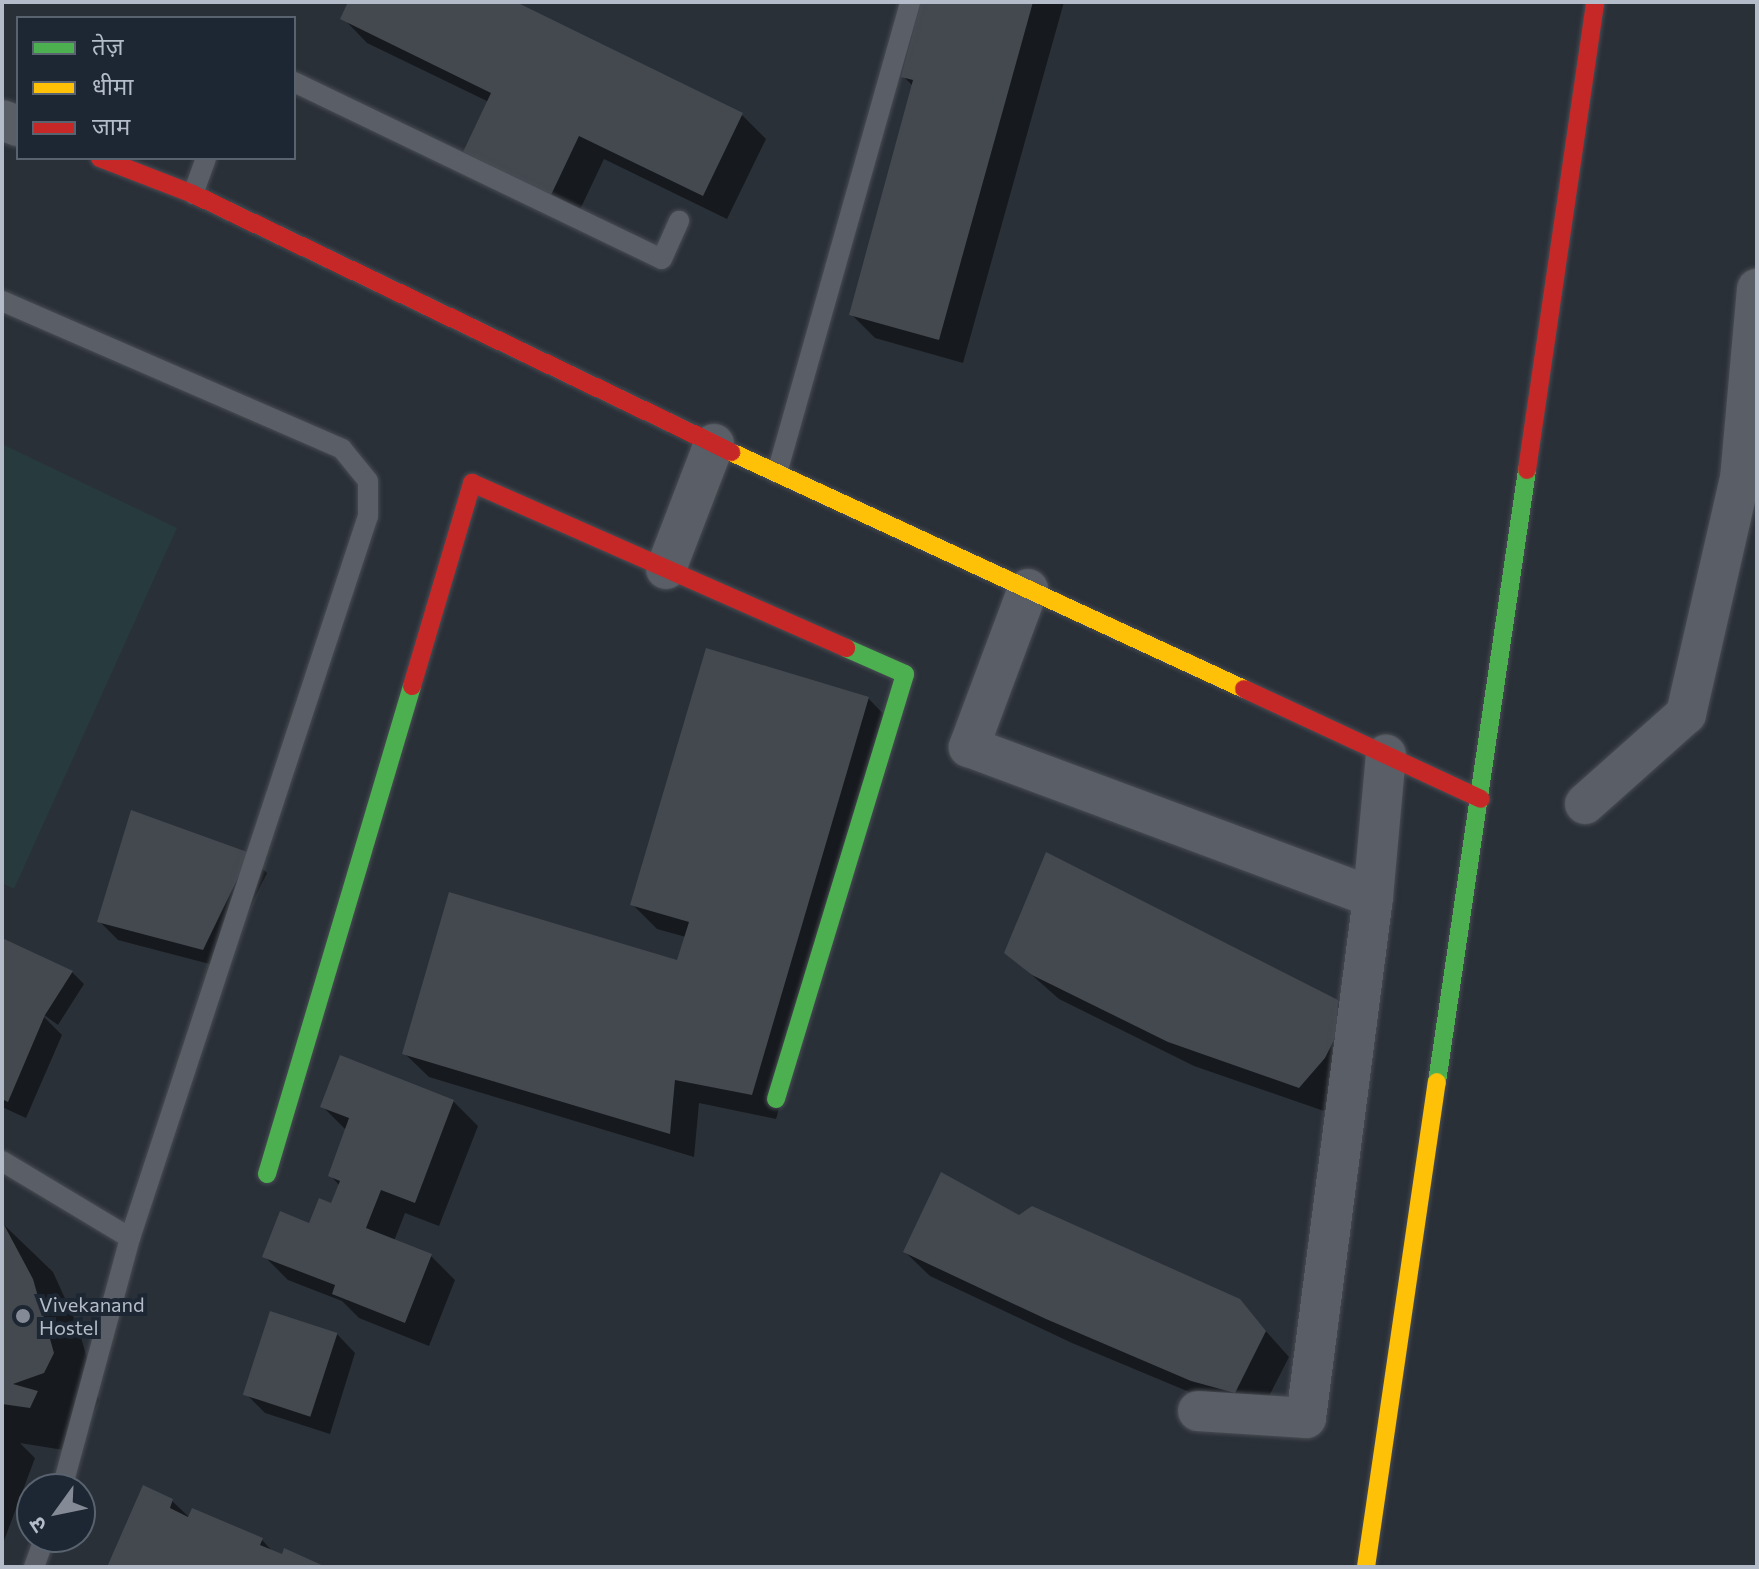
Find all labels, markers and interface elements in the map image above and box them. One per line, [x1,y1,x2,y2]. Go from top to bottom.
legend [16,16,296,160]
text: तेज़ [92,31,124,60]
text: धीमा [92,71,134,100]
text: जाम [92,111,130,140]
place label: Vivekanand Hostel [39,1292,145,1339]
marker: Vivekanand Hostel [14,1307,32,1325]
north arrow [16,1473,96,1553]
text: उ [22,1513,52,1538]

